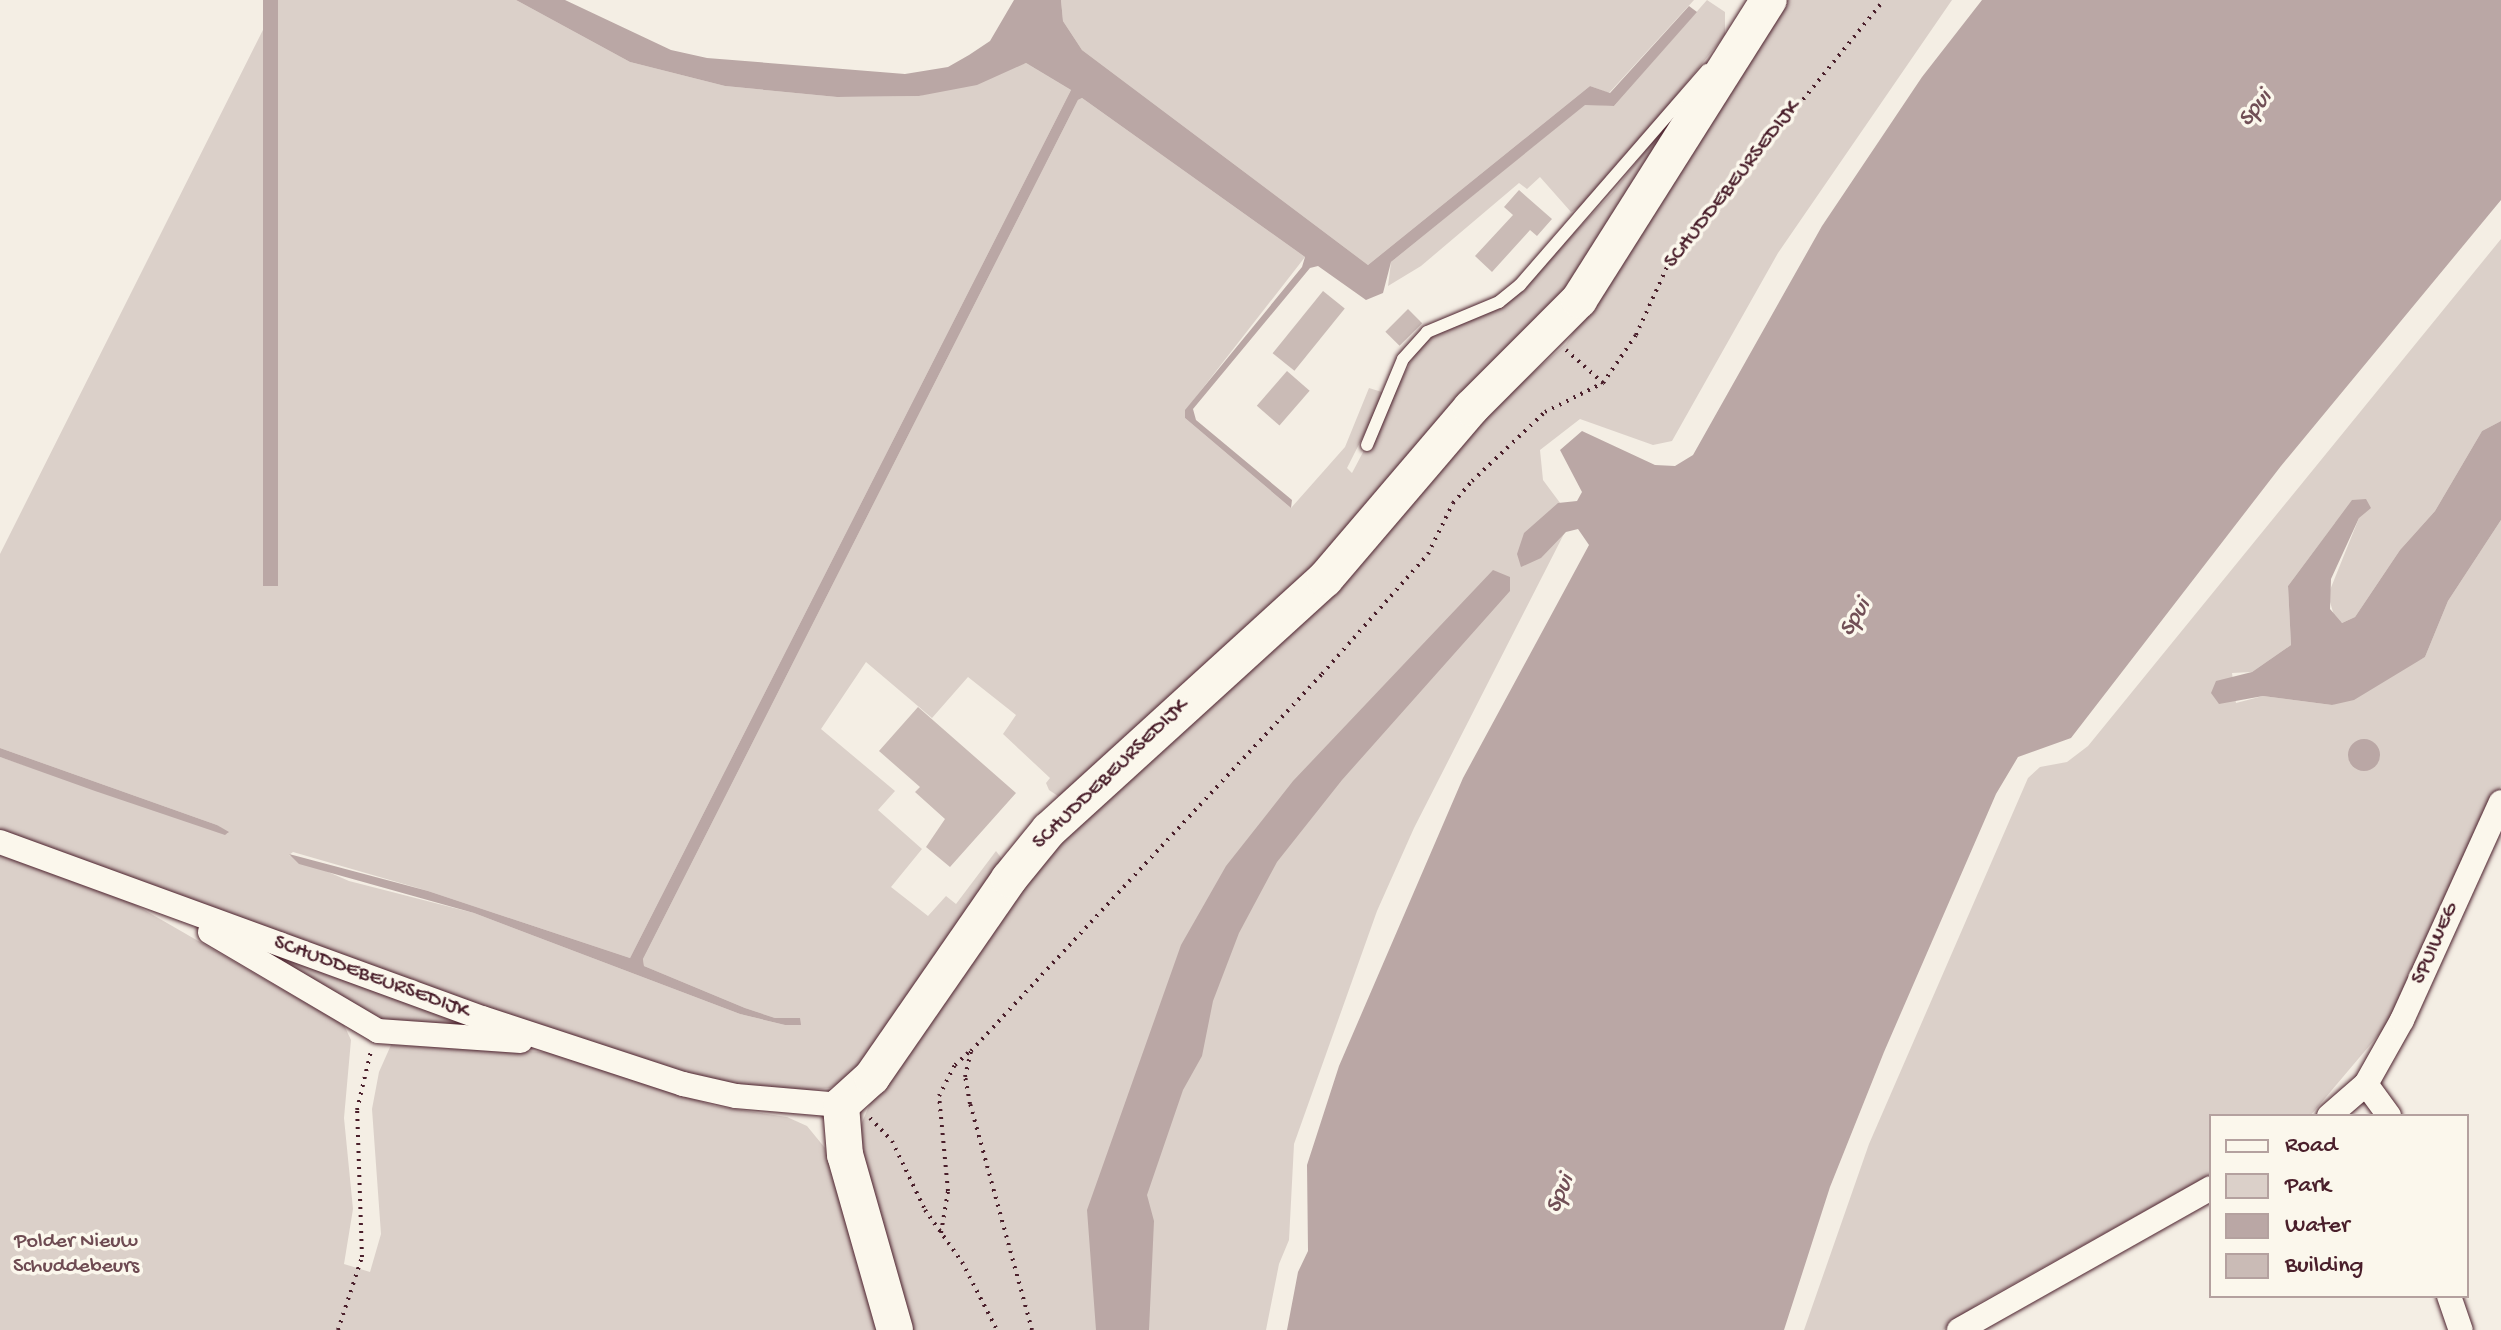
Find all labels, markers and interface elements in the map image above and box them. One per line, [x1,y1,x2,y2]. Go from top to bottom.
water label: Spui [2233,85,2279,133]
street label: SCHUDDEBEURSEDIJK [1659,96,1807,274]
water label: Spui [1834,594,1878,642]
street label: SCHUDDEBEURSEDIJK [1028,694,1194,856]
street label: SPUIWEG [2406,899,2466,989]
street label: SCHUDDEBEURSEDIJK [270,930,472,1026]
legend [2209,1114,2469,1298]
text: Road [2285,1132,2337,1161]
water label: Spui [1540,1170,1582,1218]
text: Park [2285,1172,2331,1201]
text: Water [2285,1212,2349,1241]
park label: Polder Nieuw Schuddebeurs [13,1229,139,1280]
text: Building [2285,1252,2363,1281]

